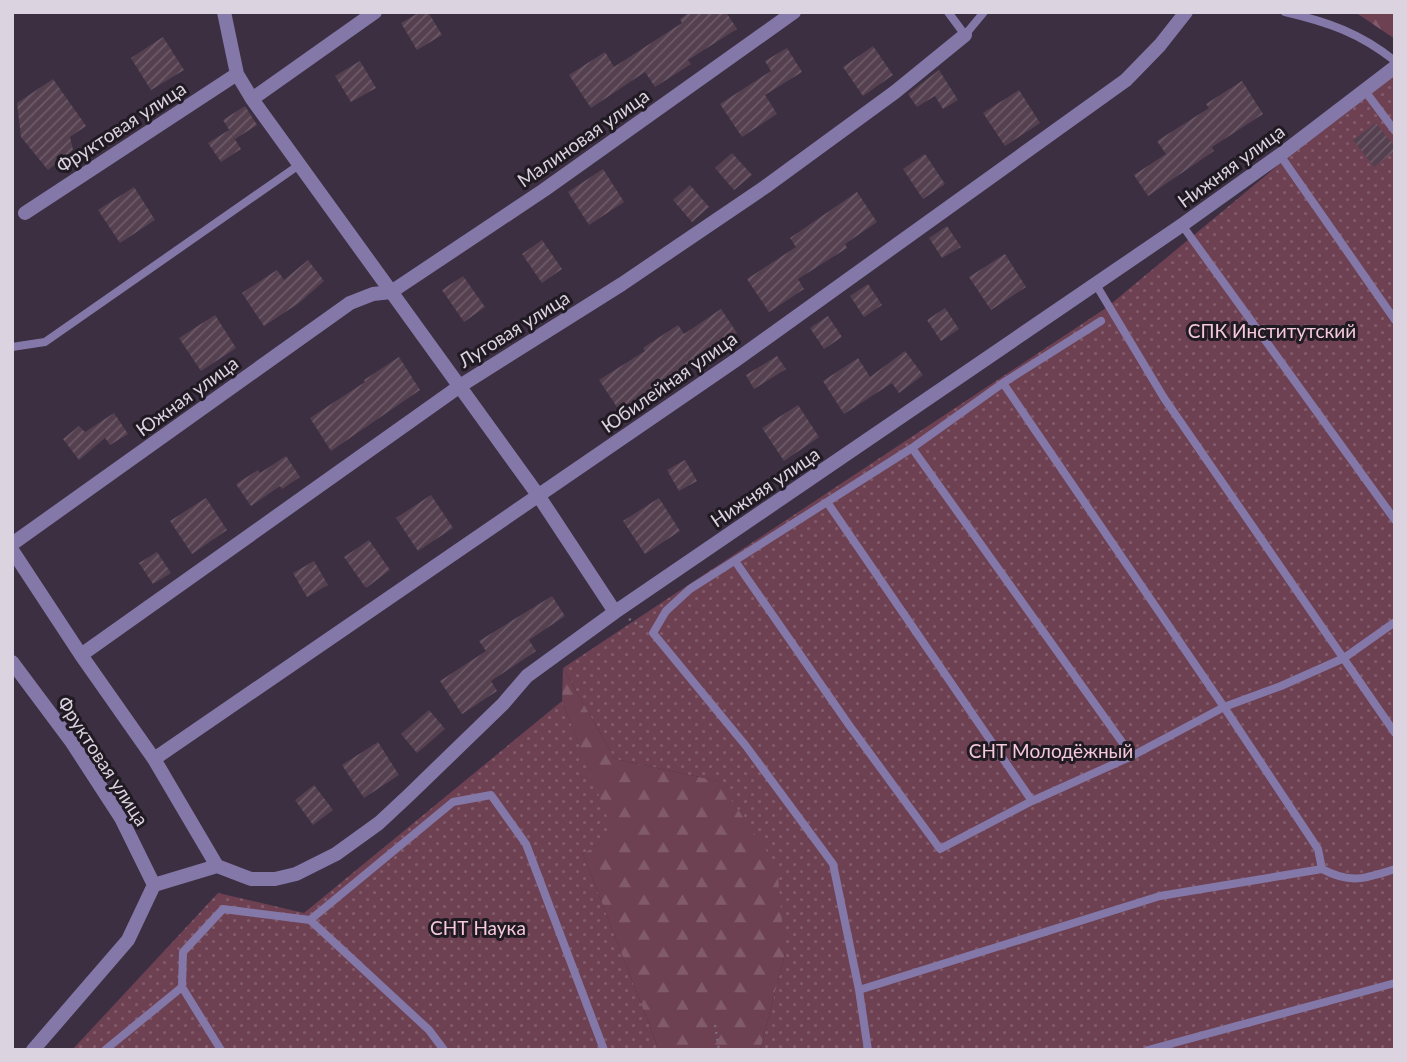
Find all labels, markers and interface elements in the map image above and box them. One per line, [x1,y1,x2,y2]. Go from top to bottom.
street label: Фруктовая улица [52,76,190,177]
street label: Малиновая улица [512,84,653,192]
street label: Нижняя улица [1173,119,1289,212]
street label: Луговая улица [453,285,573,372]
park label: СПК Институтский [1188,319,1356,342]
street label: Юбилейная улица [597,326,741,437]
street label: Южная улица [131,351,242,440]
street label: Нижняя улица [706,442,824,531]
street label: Фруктовая улица [53,692,154,830]
park label: СНТ Молодёжный [969,739,1133,762]
park label: СНТ Наука [430,916,526,939]

